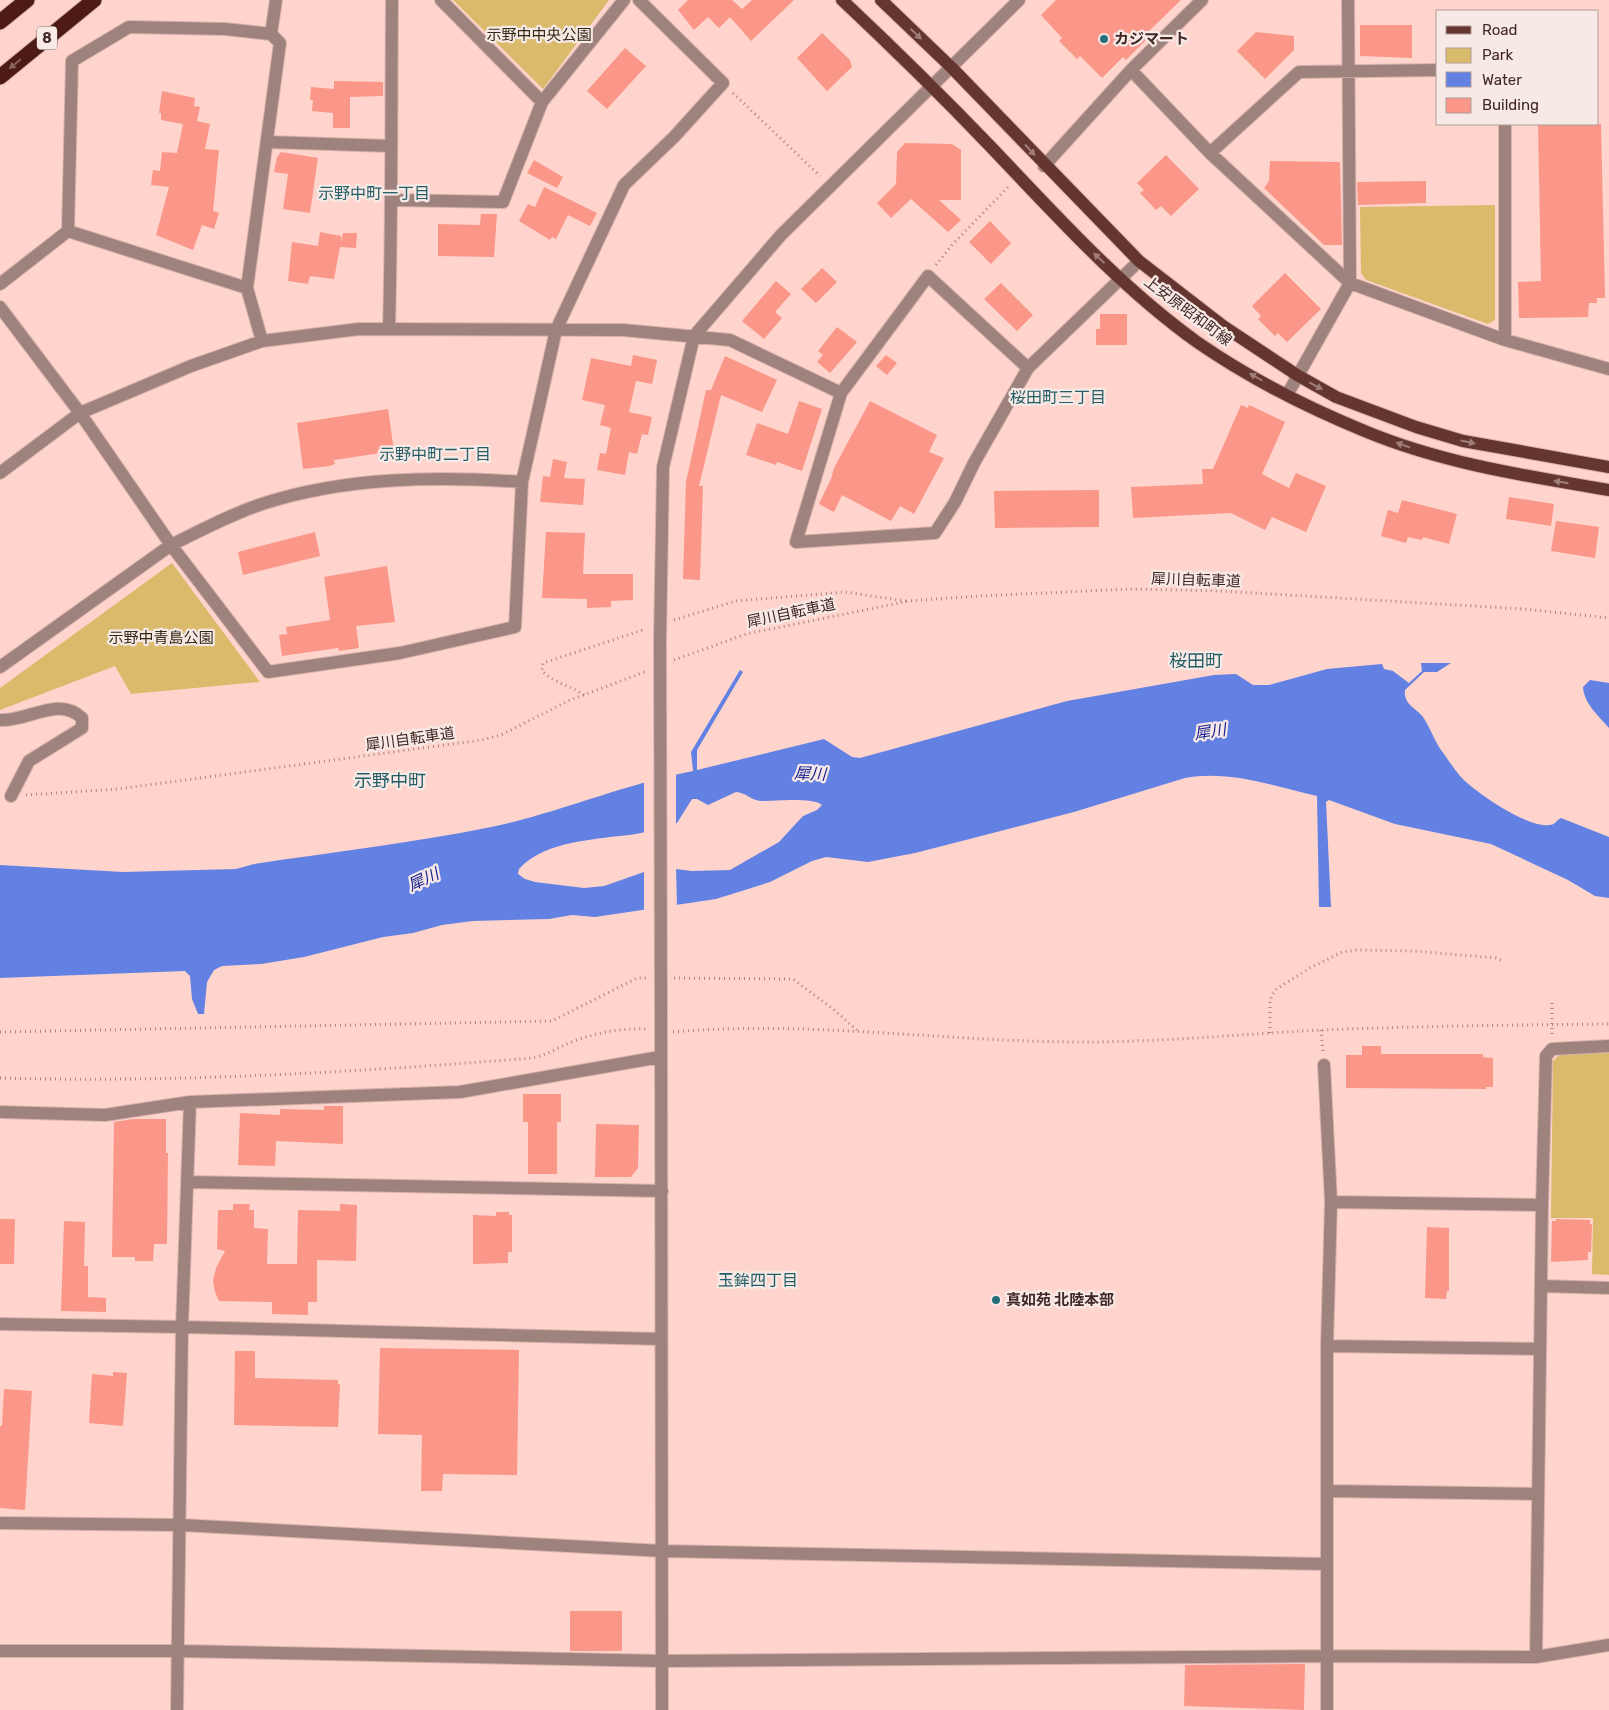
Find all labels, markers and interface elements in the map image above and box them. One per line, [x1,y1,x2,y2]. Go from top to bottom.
legend [1436,10,1599,125]
text: Road [1482,21,1518,39]
road number: 8 [37,26,57,49]
park label: 示野中中央公園 [486,26,592,44]
one-way arrow [910,28,922,40]
place label: カジマート [1114,30,1189,48]
marker: カジマート [1098,33,1110,45]
text: Park [1482,46,1513,64]
one-way arrow [9,59,22,70]
text: Water [1482,71,1522,89]
text: Building [1482,96,1539,114]
one-way arrow [1024,144,1036,156]
district label: 示野中町一丁目 [318,184,430,203]
one-way arrow [1093,252,1105,264]
street label: 上安原昭和町線 [1141,272,1235,350]
one-way arrow [1249,373,1262,382]
one-way arrow [1309,382,1323,390]
district label: 桜田町三丁目 [1010,388,1106,407]
one-way arrow [1461,438,1476,446]
one-way arrow [1395,441,1410,449]
district label: 示野中町二丁目 [379,445,491,464]
one-way arrow [1553,478,1569,486]
street label: 犀川自転車道 [1151,569,1241,591]
street label: 犀川自転車道 [745,595,837,631]
park label: 示野中青島公園 [108,629,214,647]
district label: 桜田町 [1169,650,1223,672]
water label: 犀川 [1193,720,1229,743]
street label: 犀川自転車道 [364,724,456,754]
water label: 犀川 [793,763,828,784]
district label: 示野中町 [354,770,426,792]
water label: 犀川 [405,863,444,895]
district label: 玉鉾四丁目 [718,1271,798,1290]
place label: 真如苑 北陸本部 [1006,1291,1114,1309]
marker: 真如苑 北陸本部 [990,1294,1002,1306]

